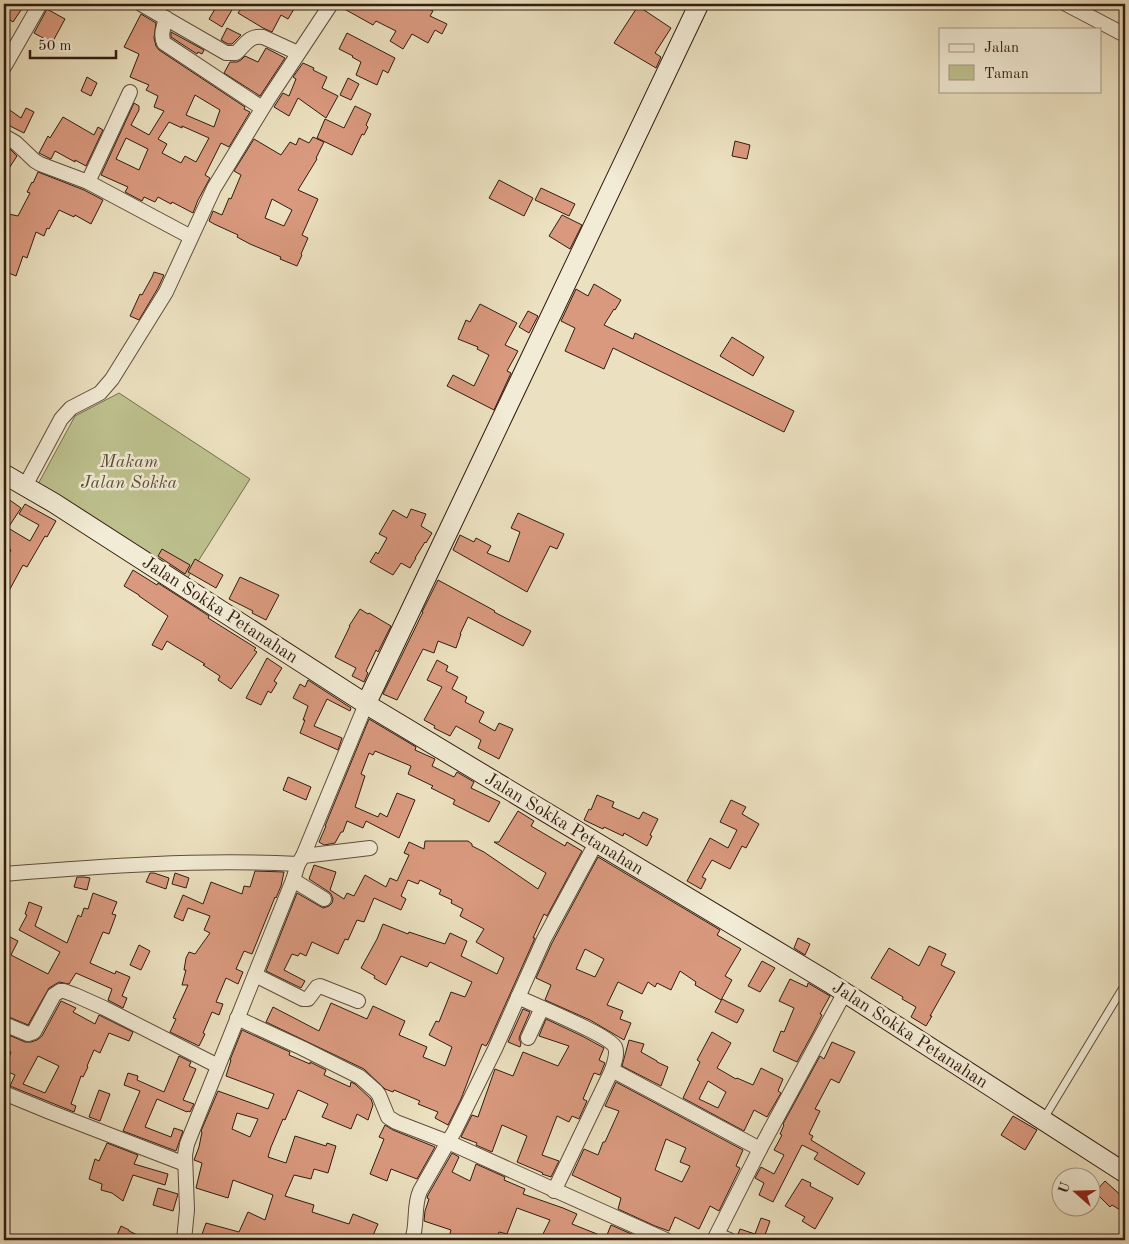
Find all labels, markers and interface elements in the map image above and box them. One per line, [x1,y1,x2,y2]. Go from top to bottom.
scale bar [30,28,116,60]
legend [939,28,1102,92]
text: 50 m [38,39,72,54]
text: Jalan [984,41,1019,56]
text: Taman [984,67,1029,82]
park label: Makam Jalan Sokka [81,453,178,492]
street label: Jalan Sokka Petanahan [139,553,301,667]
street label: Jalan Sokka Petanahan [482,770,647,879]
street label: Jalan Sokka Petanahan [829,978,991,1092]
north arrow [1052,1166,1102,1216]
text: U [1056,1180,1073,1196]

